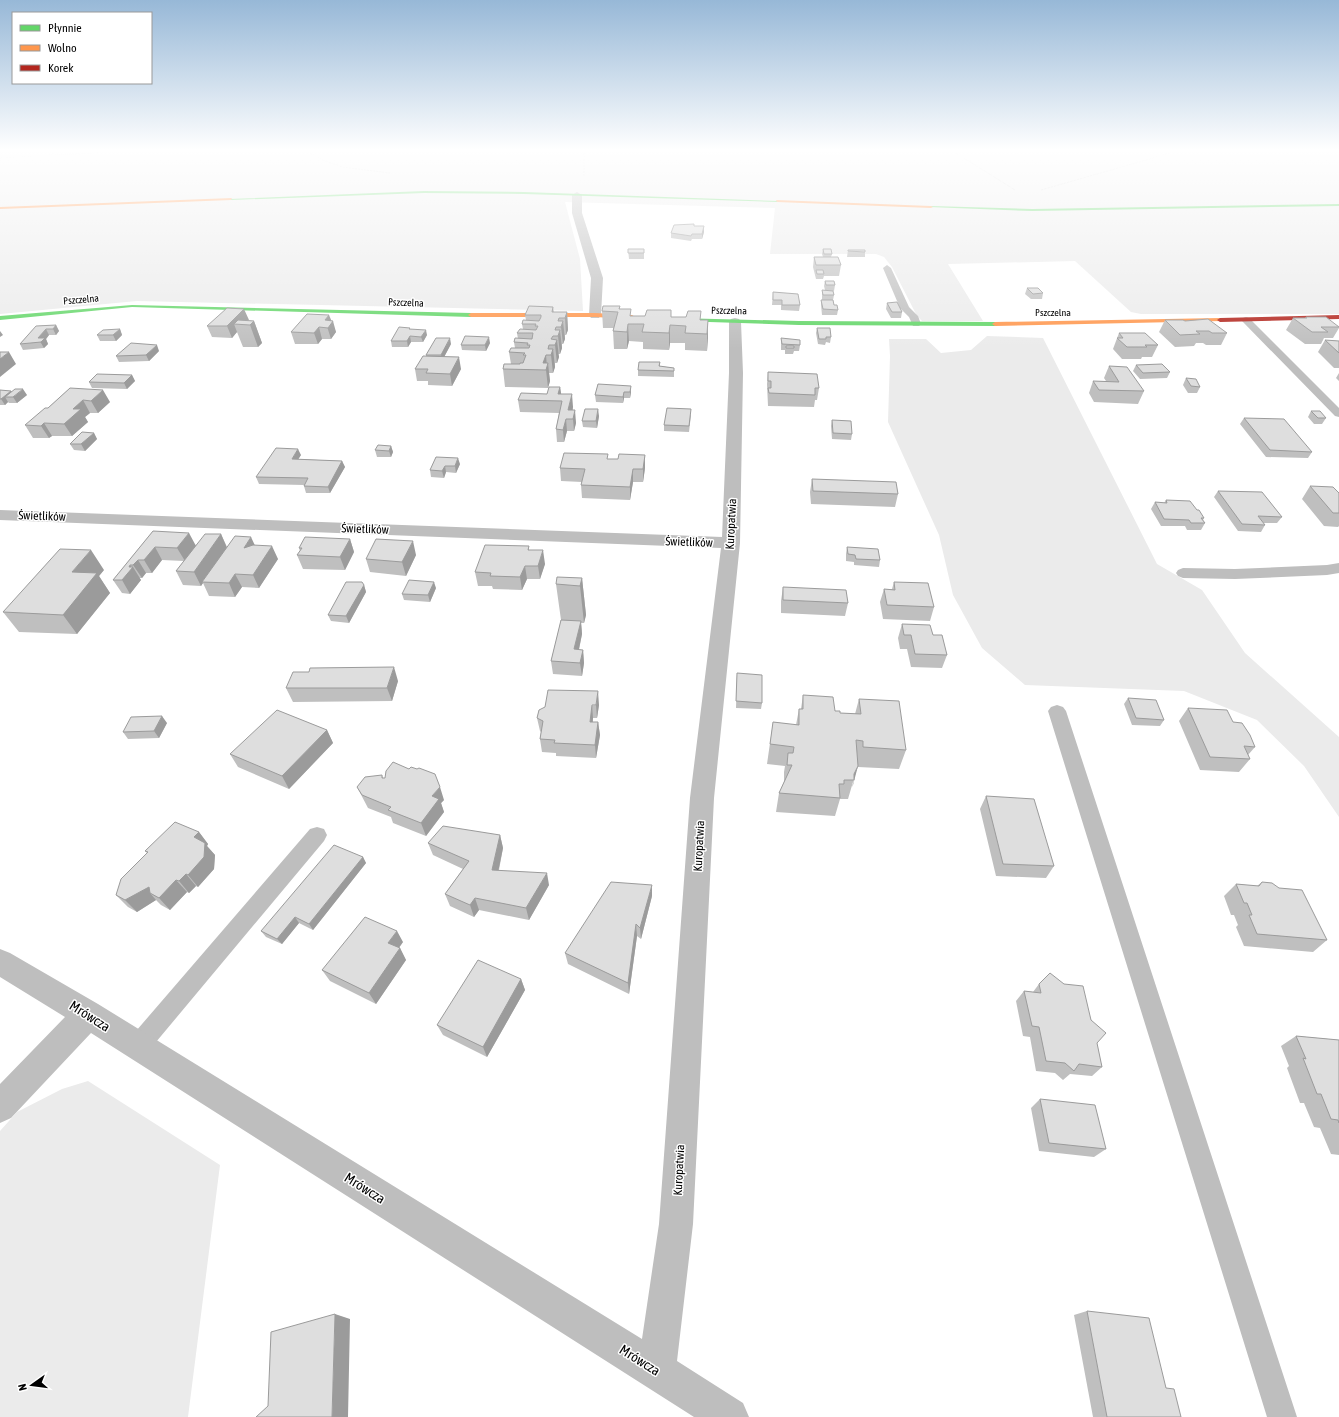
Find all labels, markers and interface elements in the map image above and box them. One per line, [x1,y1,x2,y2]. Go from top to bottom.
legend [12,12,152,84]
text: Płynnie [48,21,82,35]
text: Wolno [48,41,77,55]
text: Korek [48,61,74,75]
street label: Pszczelna [63,292,100,307]
street label: Pszczelna [388,296,424,309]
street label: Pszczelna [711,305,747,316]
street label: Pszczelna [1035,307,1071,318]
street label: Kuropatwia [723,498,739,550]
street label: Świetlików [18,508,66,524]
street label: Świetlików [341,521,389,537]
street label: Świetlików [665,534,713,550]
street label: Kuropatwia [691,820,707,872]
street label: Mrówcza [67,997,113,1035]
street label: Kuropatwia [671,1144,687,1196]
street label: Mrówcza [342,1169,388,1207]
street label: Mrówcza [617,1341,663,1379]
north arrow [12,1365,52,1405]
text: N [16,1383,29,1392]

